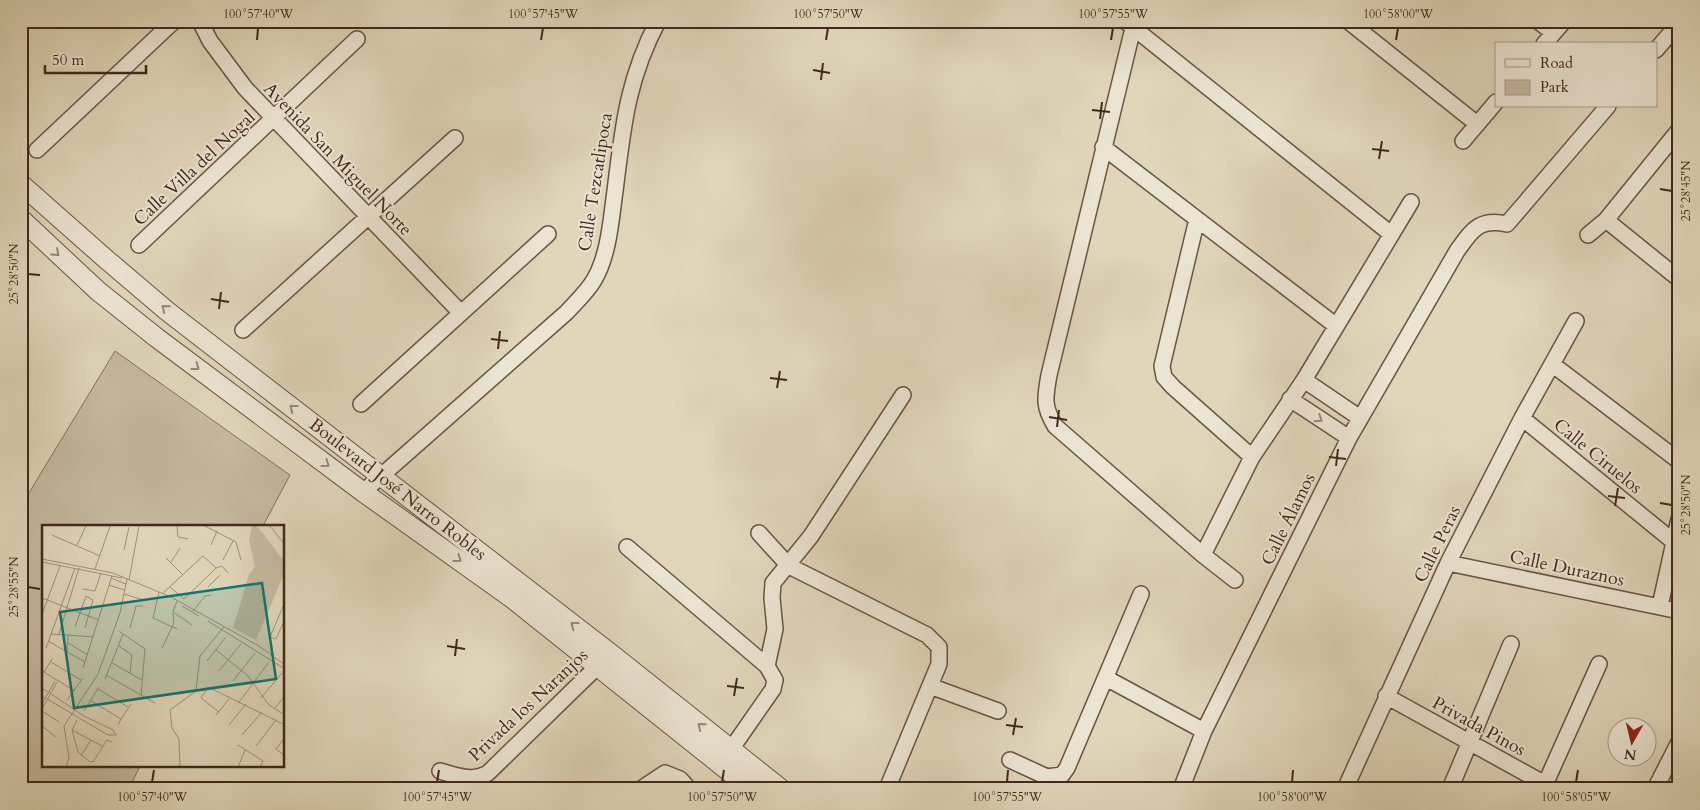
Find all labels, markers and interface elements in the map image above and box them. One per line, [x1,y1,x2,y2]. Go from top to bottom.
text: 100°57'40"W [223,6,294,22]
text: 100°57'45"W [508,6,579,22]
text: 100°57'50"W [793,6,864,22]
text: 100°57'55"W [1078,6,1149,22]
text: 100°58'00"W [1363,6,1434,22]
scale bar [45,42,146,74]
legend [1495,42,1658,108]
text: 50 m [52,50,84,70]
text: Road [1540,53,1573,73]
street label: Avenida San Miguel Norte [258,77,418,242]
text: Park [1540,77,1569,97]
street label: Calle Villa del Nogal [128,105,261,232]
street label: Calle Tezcatlipoca [572,111,619,253]
text: 25°28'45"N [1678,160,1694,221]
text: 25°28'50"N [6,243,22,304]
one-way arrow [51,247,60,256]
one-way arrow [162,306,171,314]
one-way arrow [190,361,200,370]
one-way arrow [289,405,299,414]
street label: Boulevard José Narro Robles [304,412,492,567]
one-way arrow [1314,412,1323,422]
street label: Calle Ciruelos [1548,413,1647,500]
one-way arrow [320,459,329,467]
street label: Calle Álamos [1255,469,1322,570]
text: 25°28'50"N [1678,474,1694,535]
street label: Calle Peras [1408,501,1467,587]
inset map [42,525,285,768]
street label: Calle Duraznos [1507,544,1627,593]
one-way arrow [452,553,462,562]
text: 25°28'55"N [6,556,22,617]
one-way arrow [571,623,580,631]
street label: Privada los Naranjos [463,643,594,767]
street label: Privada Pinos [1428,691,1530,762]
north arrow [1608,718,1658,768]
one-way arrow [698,724,707,732]
text: N [1623,744,1638,765]
text: 100°57'40"W [117,789,188,805]
text: 100°57'45"W [402,789,473,805]
text: 100°57'50"W [687,789,758,805]
text: 100°57'55"W [972,789,1043,805]
text: 100°58'00"W [1257,789,1328,805]
text: 100°58'05"W [1541,789,1612,805]

